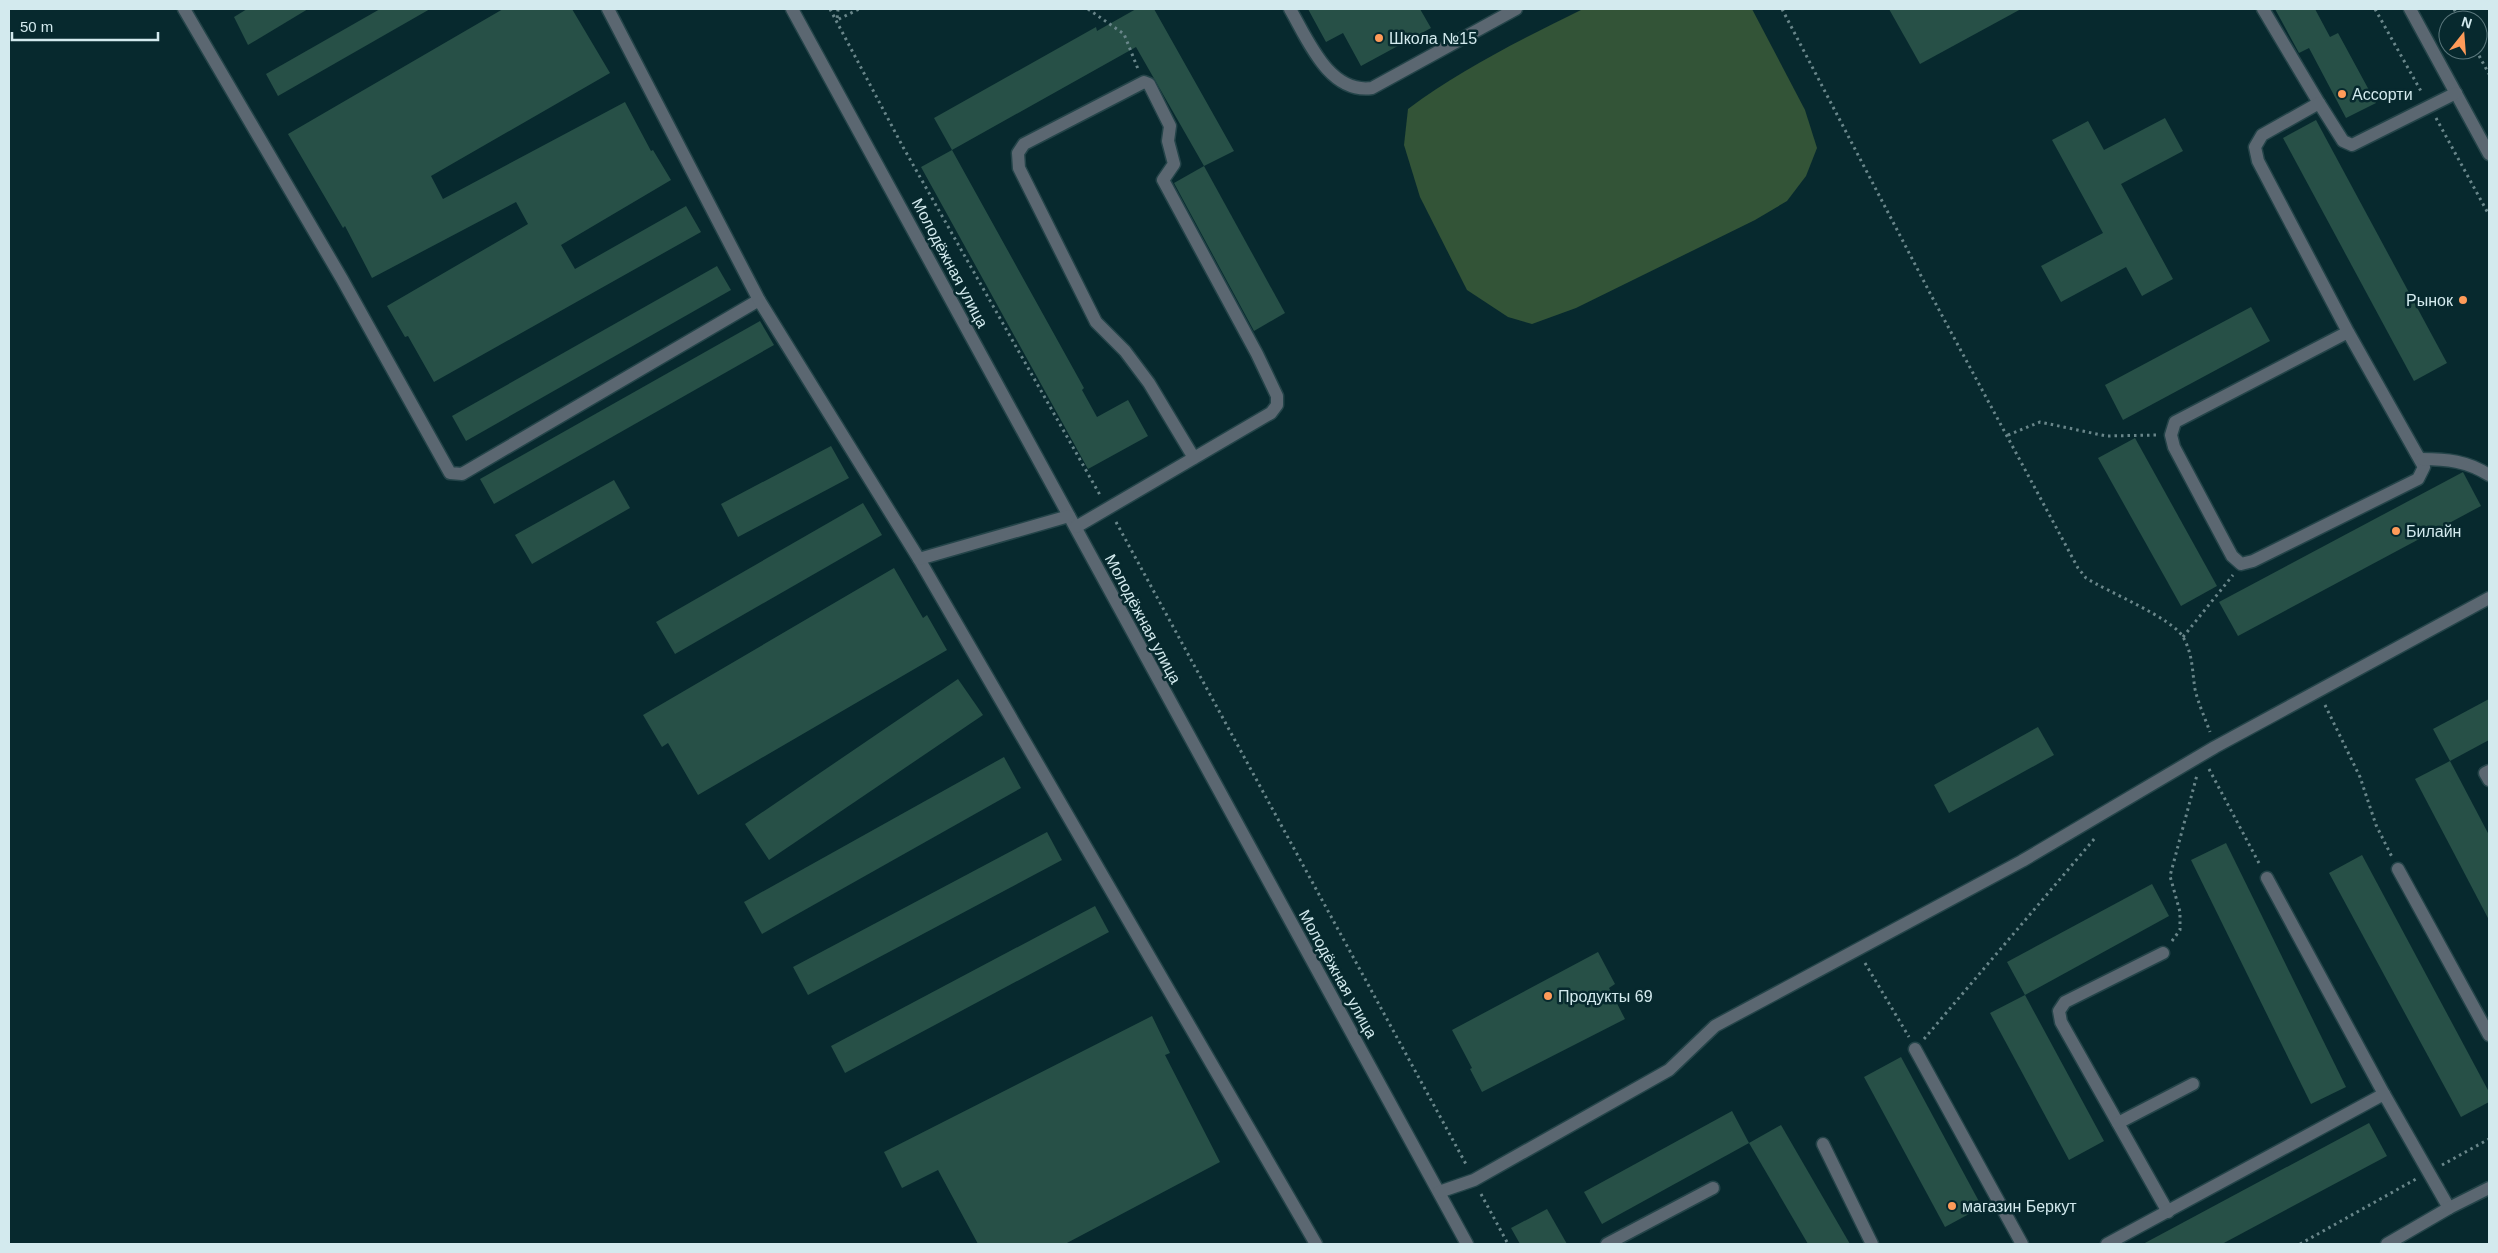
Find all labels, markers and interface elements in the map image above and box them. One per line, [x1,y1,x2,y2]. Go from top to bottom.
scale bar [12,10,159,42]
north arrow [2438,10,2488,60]
text: N [2460,13,2474,32]
text: 50 m [20,18,53,35]
place label: Школа №15 [1389,30,1477,47]
marker: Школа №15 [1373,32,1385,44]
place label: Ассорти [2352,86,2413,103]
marker: Ассорти [2336,88,2348,100]
street label: Молодёжная улица [909,195,991,331]
place label: Рынок [2406,292,2454,309]
marker: Рынок [2457,294,2469,306]
place label: Билайн [2406,523,2461,540]
marker: Билайн [2390,525,2402,537]
street label: Молодёжная улица [1102,551,1184,687]
street label: Молодёжная улица [1296,907,1380,1041]
place label: Продукты 69 [1558,988,1653,1005]
marker: Продукты 69 [1542,990,1554,1002]
place label: магазин Беркут [1962,1198,2077,1215]
marker: магазин Беркут [1946,1200,1958,1212]

